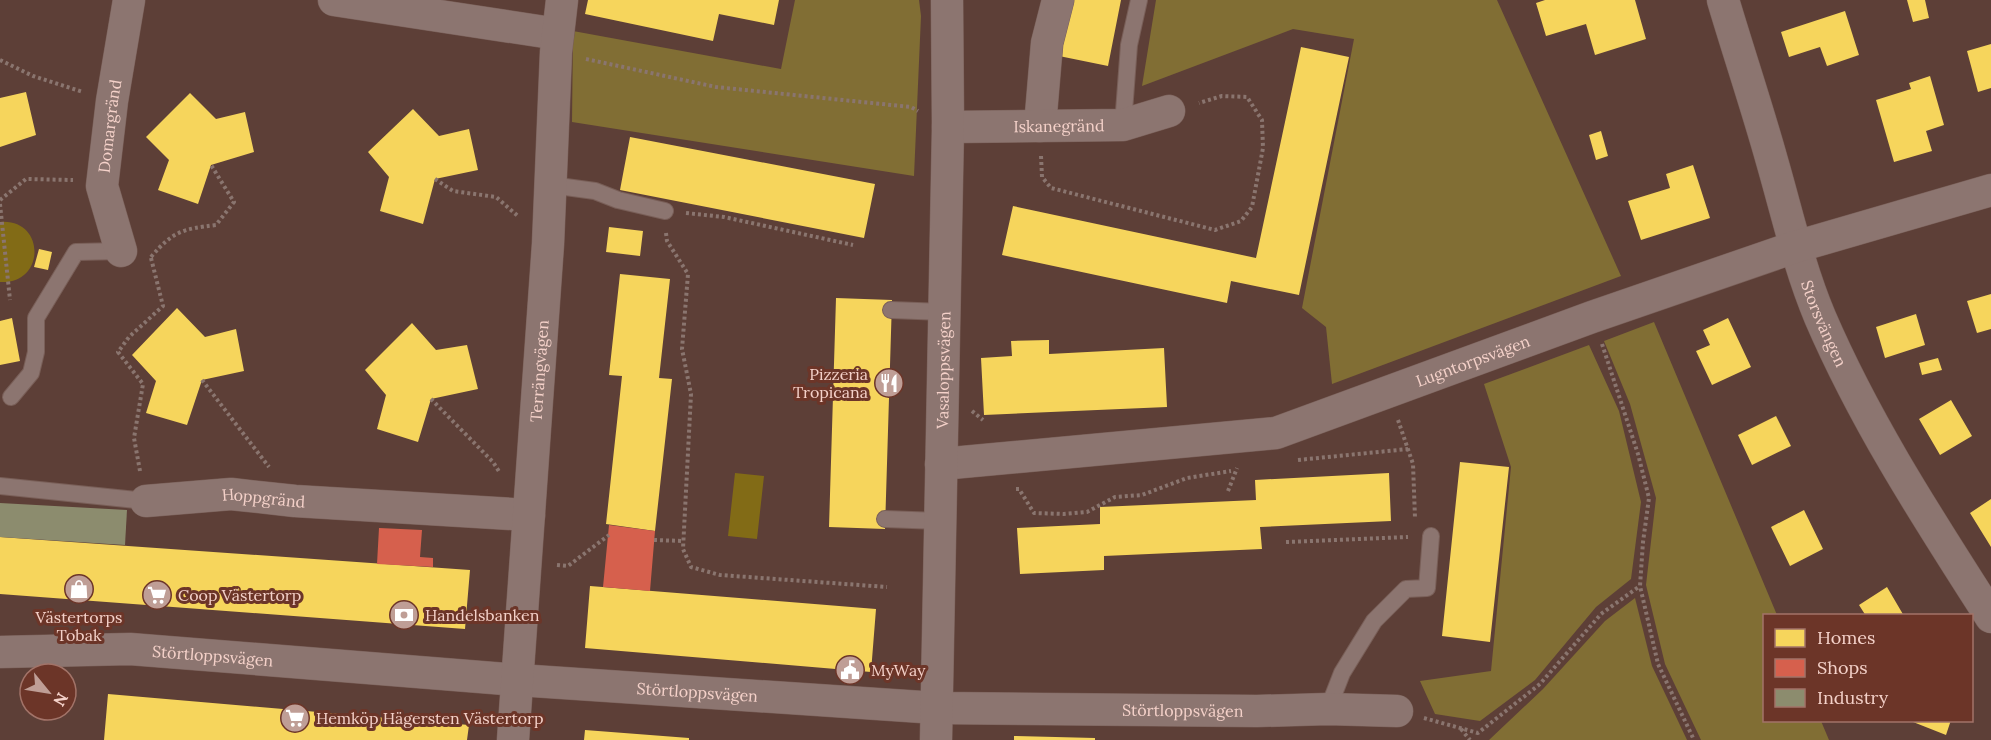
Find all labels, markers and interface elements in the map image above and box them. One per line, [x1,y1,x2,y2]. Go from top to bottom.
street label: Domargränd [94,78,126,174]
street label: Iskanegränd [1013,115,1105,136]
street label: Storsvängen [1797,278,1851,370]
street label: Vasaloppsvägen [932,311,954,430]
street label: Terrängvägen [525,319,553,423]
street label: Lugntorpsvägen [1413,331,1533,391]
place label: Pizzeria Tropicana [793,364,868,402]
restaurant icon: Pizzeria Tropicana [873,367,905,399]
street label: Hoppgränd [221,484,306,512]
shop icon: Västertorps Tobak [63,573,95,605]
supermarket icon: Coop Västertorp [141,579,173,611]
place label: Coop Västertorp [178,585,301,605]
bank icon: Handelsbanken [388,599,420,631]
place label: Handelsbanken [425,605,540,625]
place label: Västertorps Tobak [34,607,123,645]
legend [1763,614,1973,722]
text: Homes [1817,626,1875,649]
street label: Störtloppsvägen [151,641,274,670]
public building icon: MyWay [834,654,866,686]
text: Shops [1817,656,1868,679]
place label: MyWay [871,660,926,680]
north arrow [18,662,78,722]
street label: Störtloppsvägen [636,678,759,706]
text: Industry [1817,686,1889,709]
text: N [49,689,73,710]
street label: Störtloppsvägen [1122,700,1244,721]
supermarket icon: Hemköp Hägersten Västertorp [279,702,311,734]
place label: Hemköp Hägersten Västertorp [316,708,544,728]

